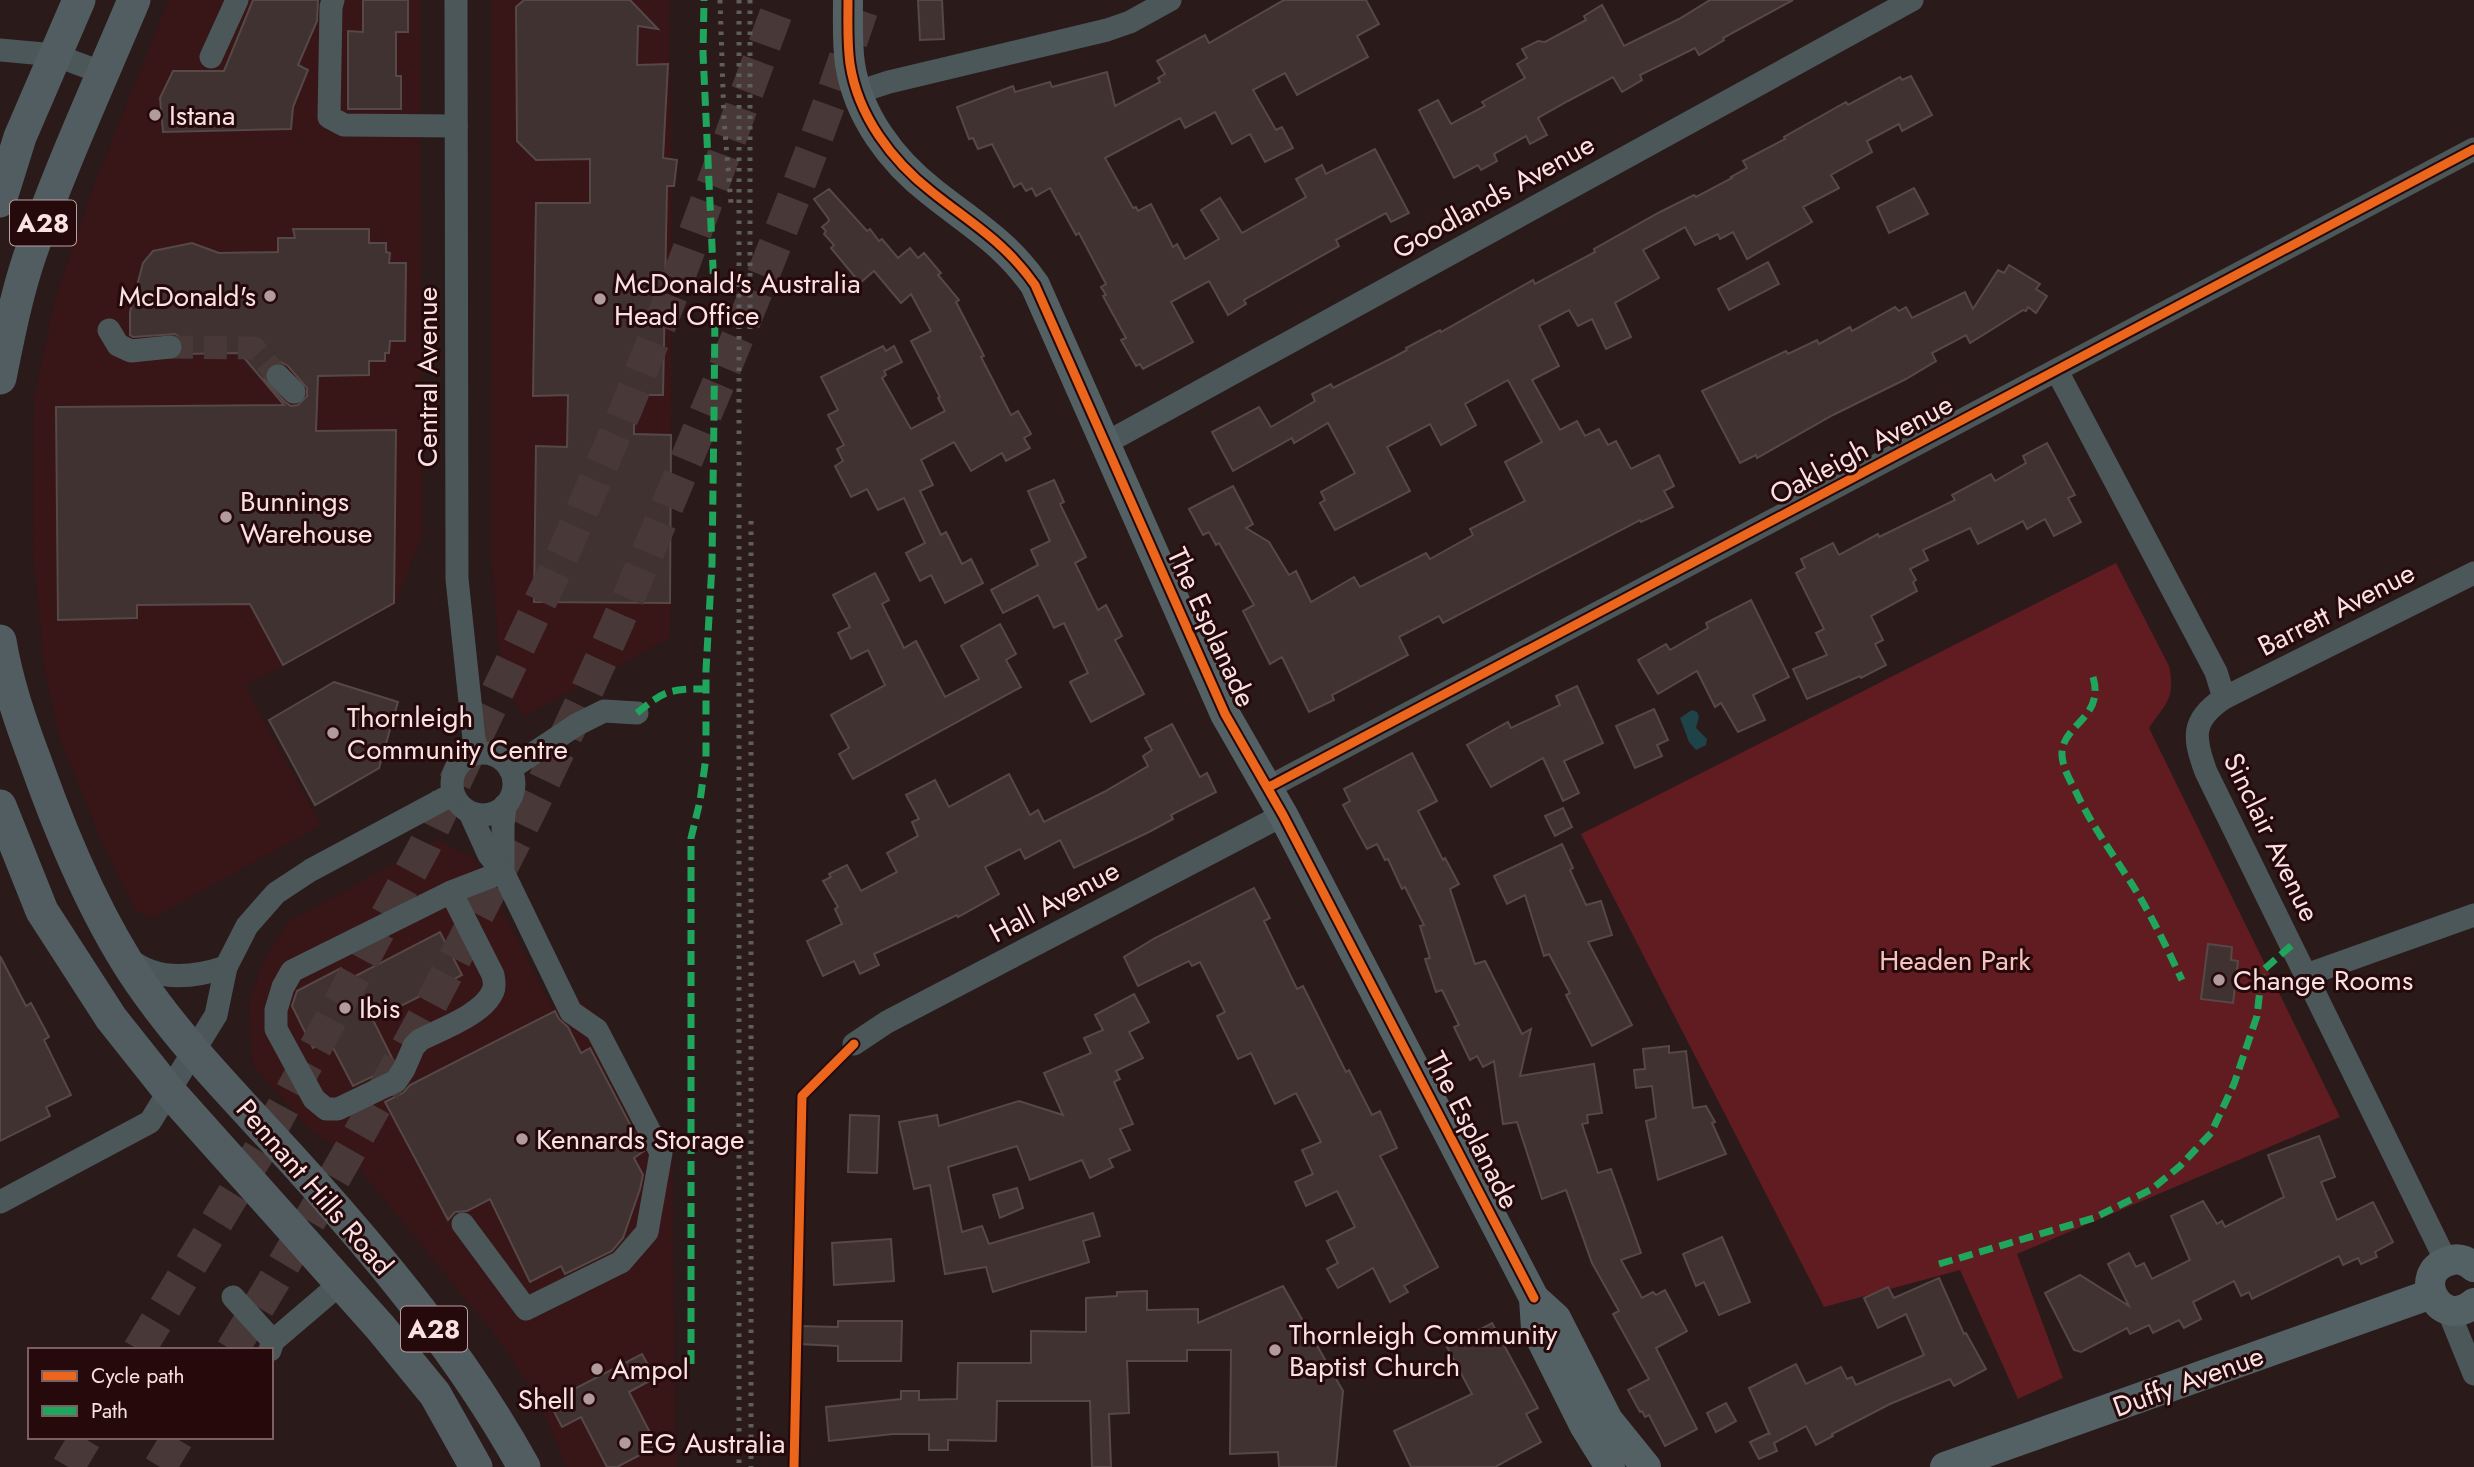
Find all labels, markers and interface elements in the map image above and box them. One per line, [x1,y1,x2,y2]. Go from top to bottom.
place label: Istana [169,95,236,136]
marker: Istana [147,107,163,123]
street label: Goodlands Avenue [1385,124,1602,269]
road number: A28 [10,200,76,246]
place label: McDonald's Australia Head Office [614,263,861,336]
place label: McDonald's [119,276,256,317]
street label: Central Avenue [407,287,448,467]
marker: McDonald's [262,288,278,304]
marker: McDonald's Australia Head Office [592,291,608,307]
street label: Oakleigh Avenue [1762,384,1960,515]
place label: Bunnings Warehouse [240,481,372,554]
marker: Bunnings Warehouse [218,509,234,525]
street label: The Esplanade [1157,541,1266,714]
street label: Barrett Avenue [2251,552,2422,667]
place label: Thornleigh Community Centre [347,697,568,770]
marker: Thornleigh Community Centre [325,725,341,741]
street label: Sinclair Avenue [2213,746,2330,929]
street label: Hall Avenue [982,850,1127,953]
park label: Headen Park [1879,940,2031,981]
place label: Change Rooms [2233,960,2413,1001]
marker: Change Rooms [2211,972,2227,988]
place label: Ibis [359,988,400,1029]
marker: Ibis [337,1000,353,1016]
street label: The Esplanade [1415,1044,1530,1216]
street label: Pennant Hills Road [226,1090,403,1285]
place label: Kennards Storage [536,1119,744,1160]
marker: Kennards Storage [514,1131,530,1147]
road number: A28 [401,1306,467,1352]
place label: Thornleigh Community Baptist Church [1289,1314,1558,1387]
street label: Duffy Avenue [2107,1335,2269,1428]
marker: Thornleigh Community Baptist Church [1267,1342,1283,1358]
legend [28,1348,273,1439]
place label: Ampol [611,1349,689,1390]
text: Cycle path [91,1361,184,1391]
marker: Ampol [589,1361,605,1377]
place label: Shell [518,1379,575,1420]
marker: Shell [581,1391,597,1407]
text: Path [91,1396,128,1426]
place label: EG Australia [639,1423,785,1464]
marker: EG Australia [617,1435,633,1451]

